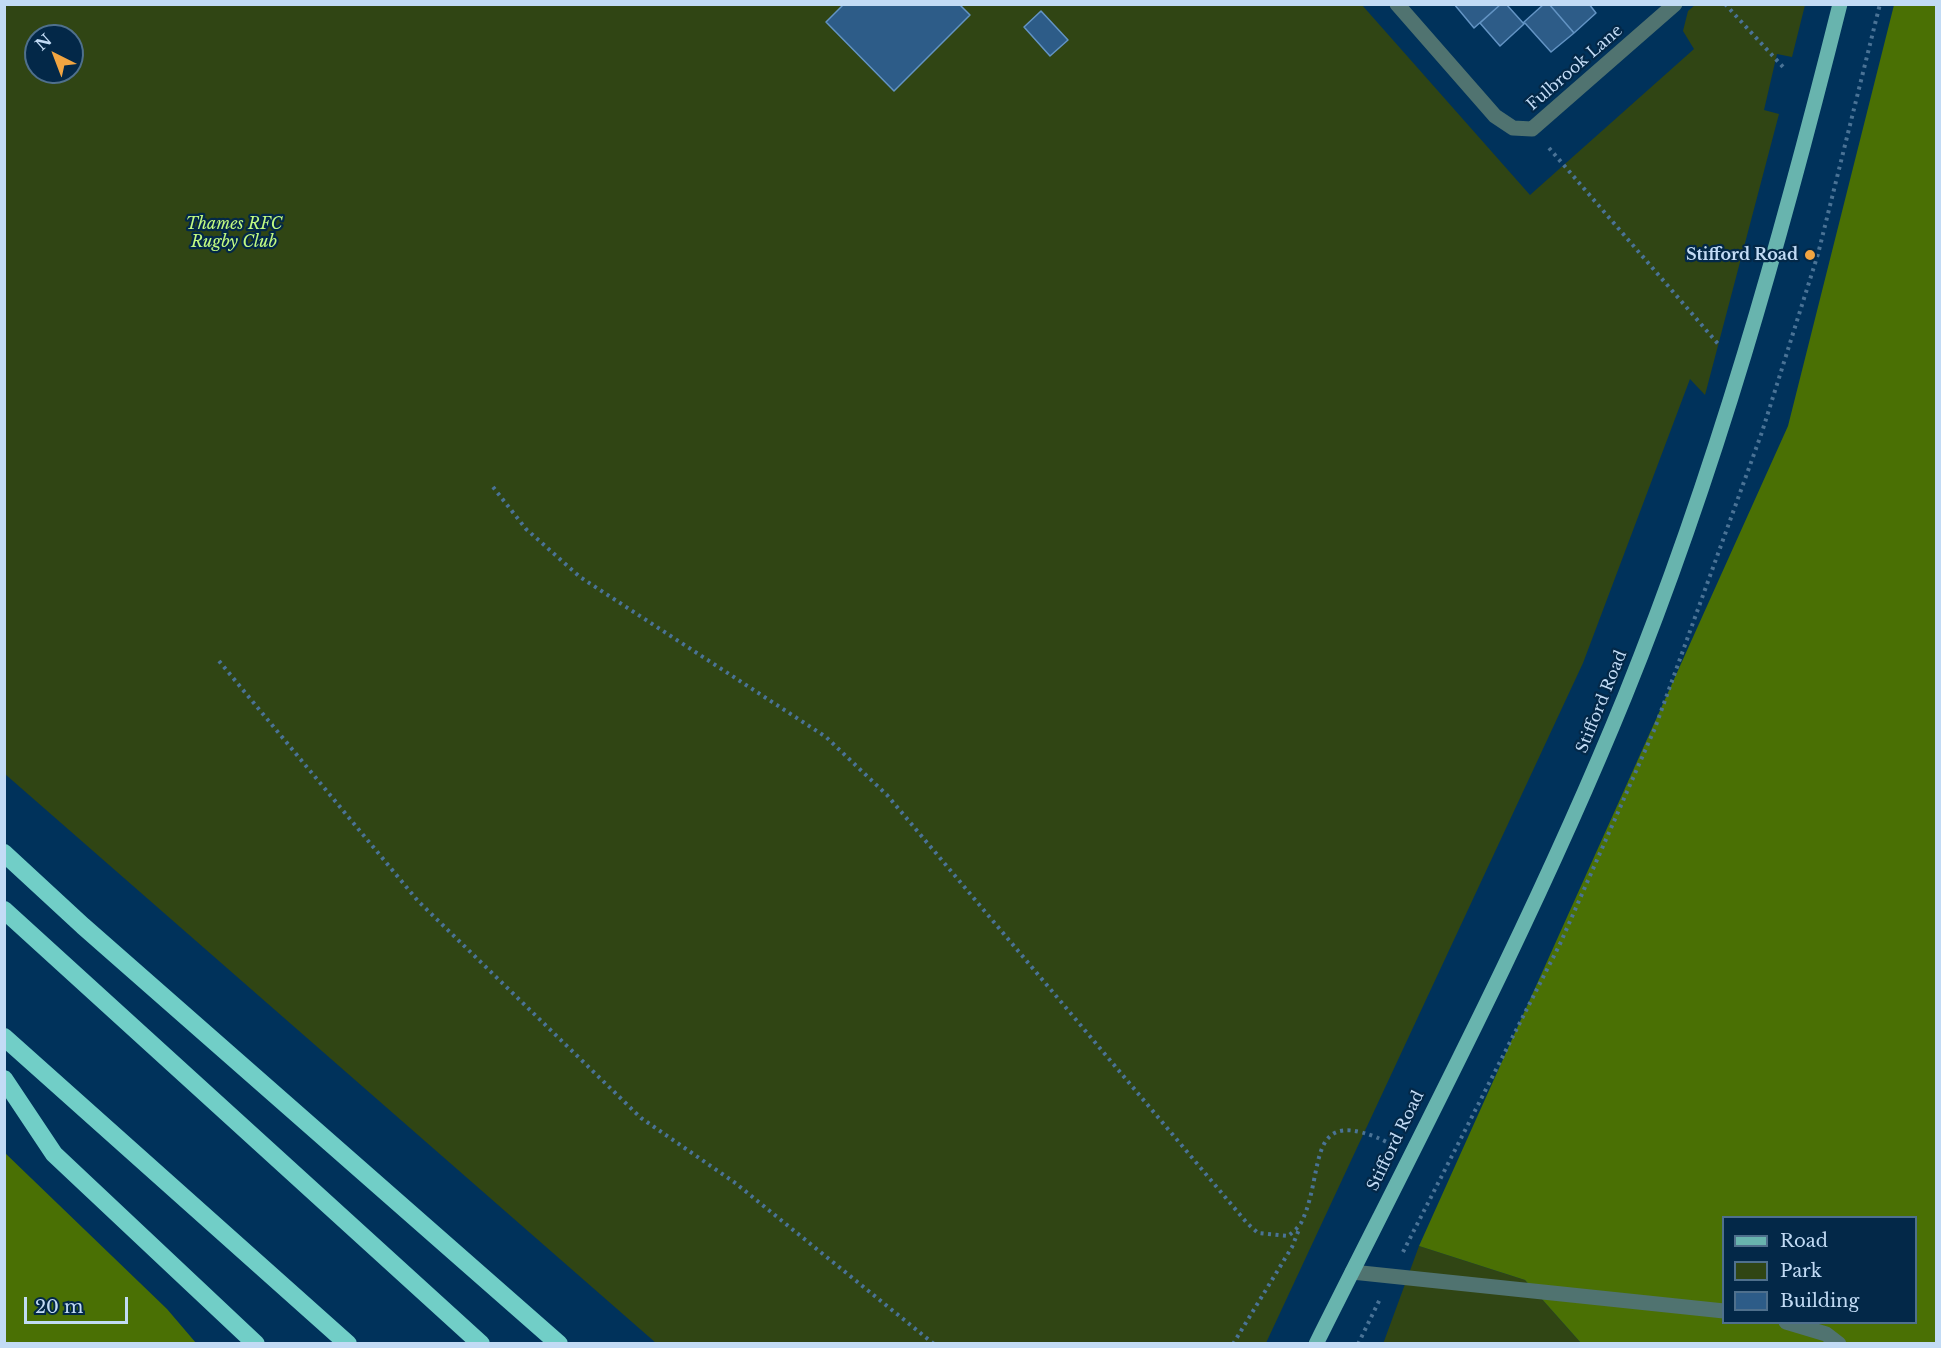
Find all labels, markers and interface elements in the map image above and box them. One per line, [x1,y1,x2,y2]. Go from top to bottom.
street label: Fulbrook Lane [1523,21,1627,115]
north arrow [24,24,84,84]
text: N [31,30,56,55]
park label: Thames RFC Rugby Club [186,214,282,252]
place label: Stifford Road [1686,245,1798,265]
marker: Stifford Road [1803,248,1817,262]
street label: Stifford Road [1573,648,1631,756]
street label: Stifford Road [1363,1088,1429,1194]
legend [1722,1216,1917,1324]
text: Road [1780,1230,1828,1252]
text: Park [1780,1260,1822,1282]
scale bar [27,1285,130,1323]
text: Building [1780,1290,1859,1312]
text: 20 m [35,1296,83,1318]

